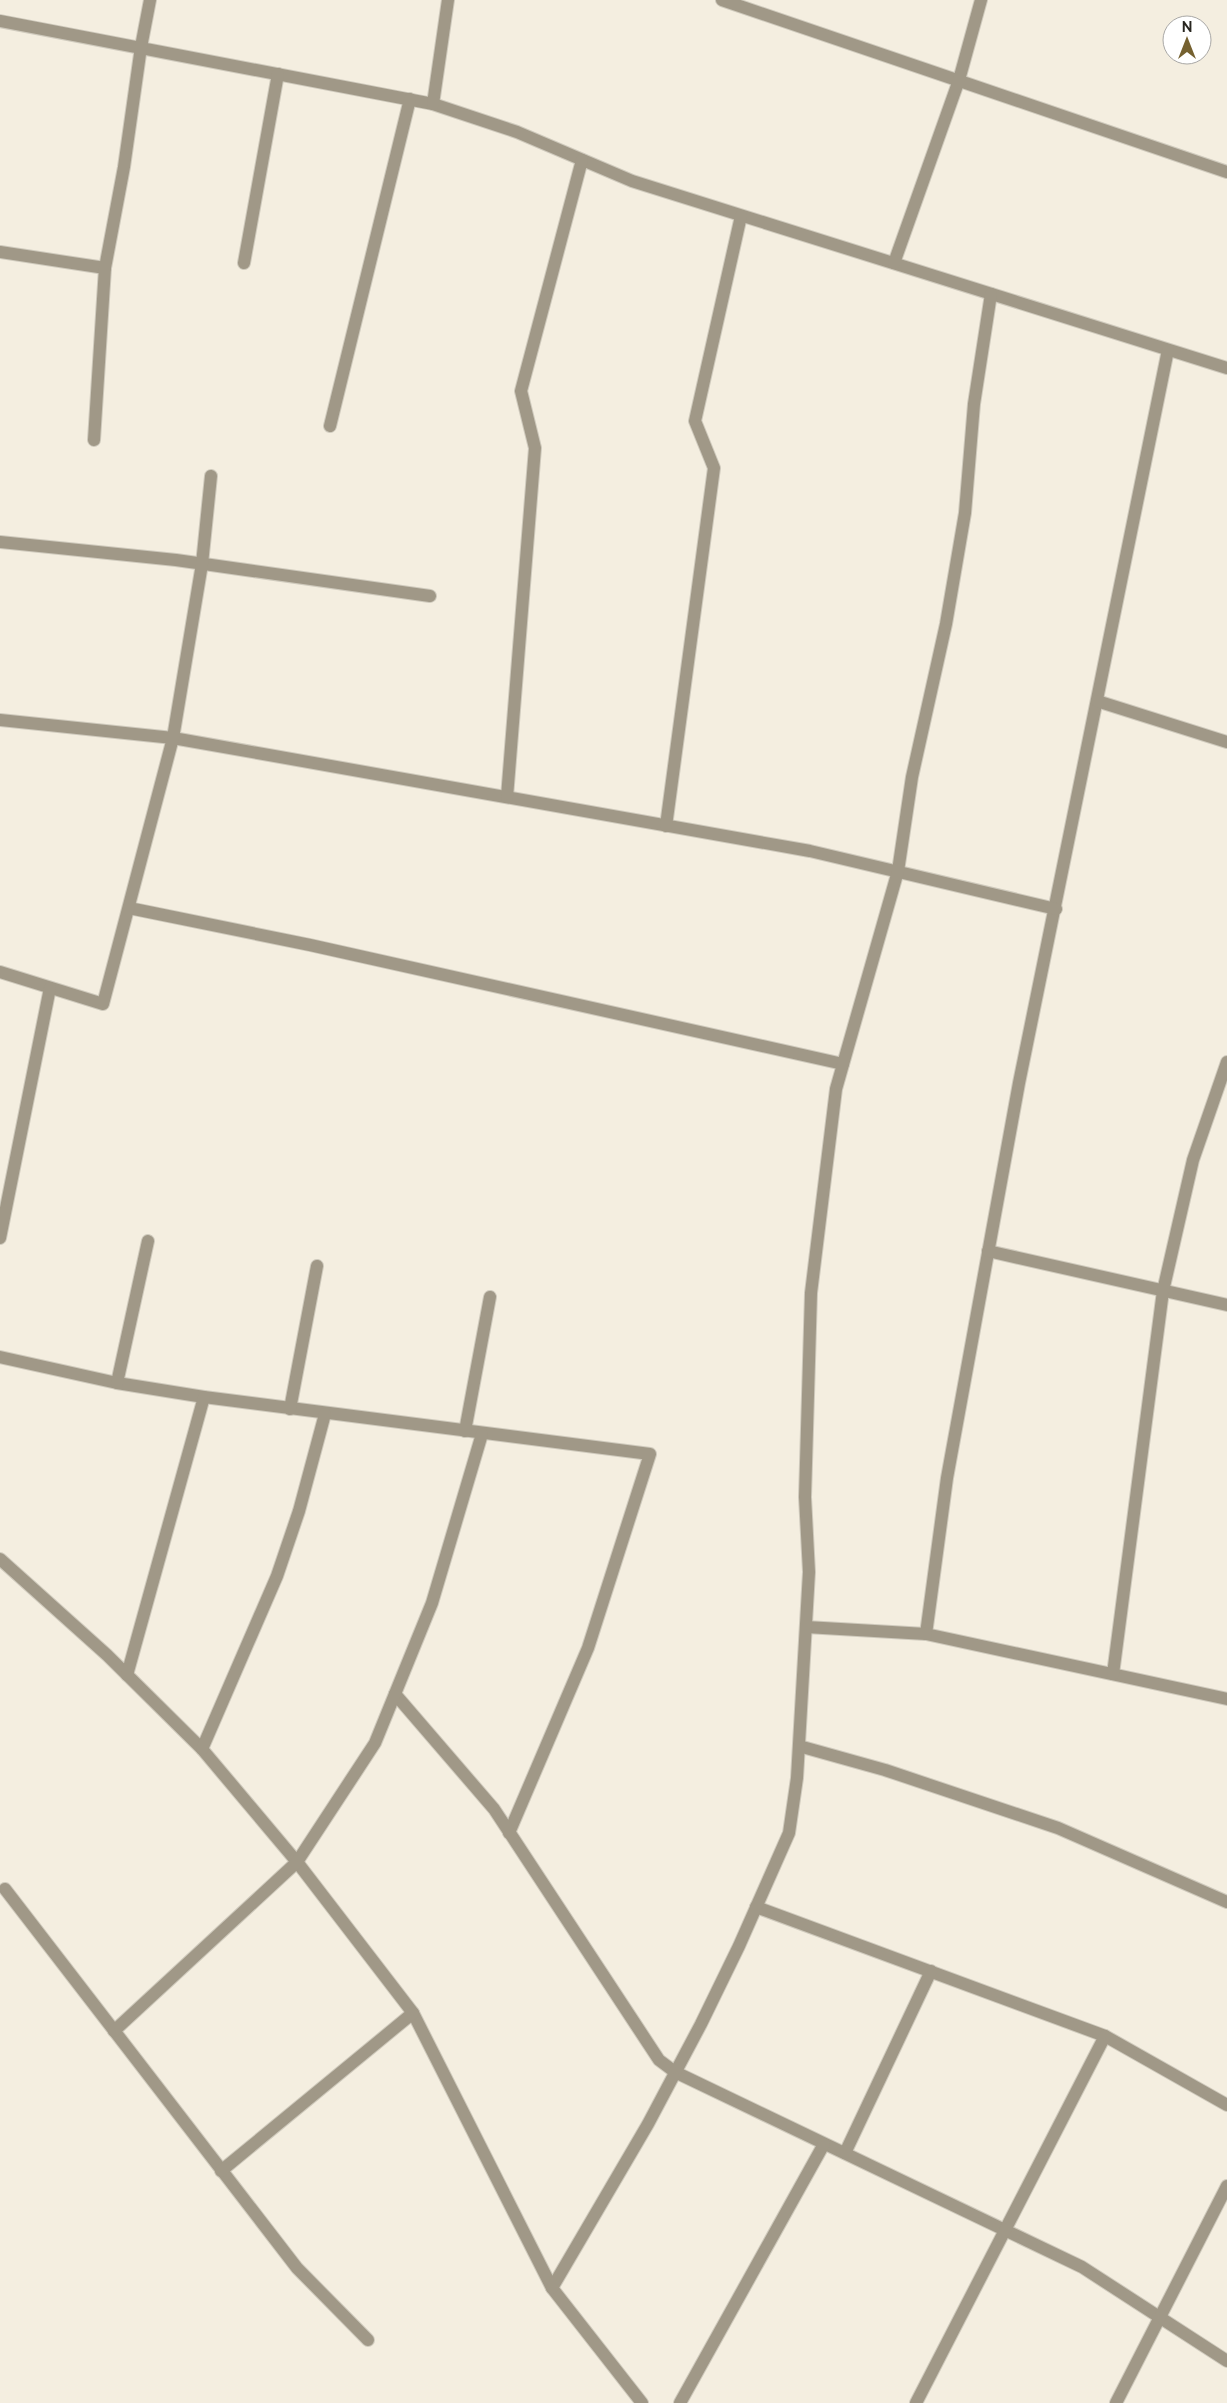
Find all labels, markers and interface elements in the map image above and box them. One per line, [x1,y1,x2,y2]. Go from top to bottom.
north arrow [1162,15,1212,65]
text: N [1182,19,1192,35]

